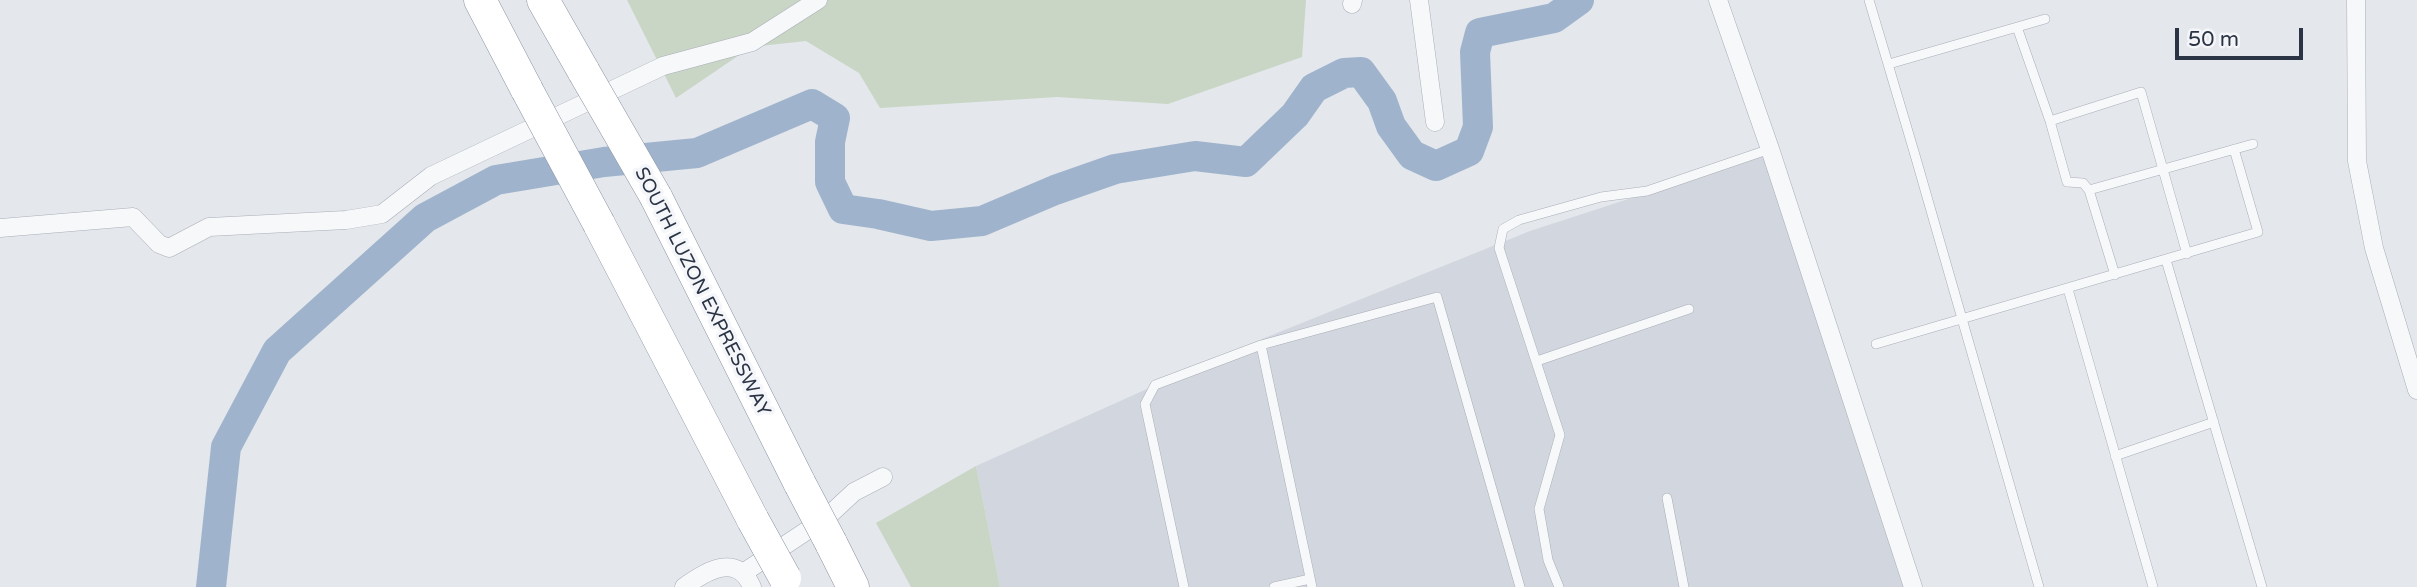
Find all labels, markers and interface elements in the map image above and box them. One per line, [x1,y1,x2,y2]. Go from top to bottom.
scale bar [2179,14,2307,58]
text: 50 m [2188,27,2239,52]
street label: SOUTH LUZON EXPRESSWAY [629,164,775,420]

